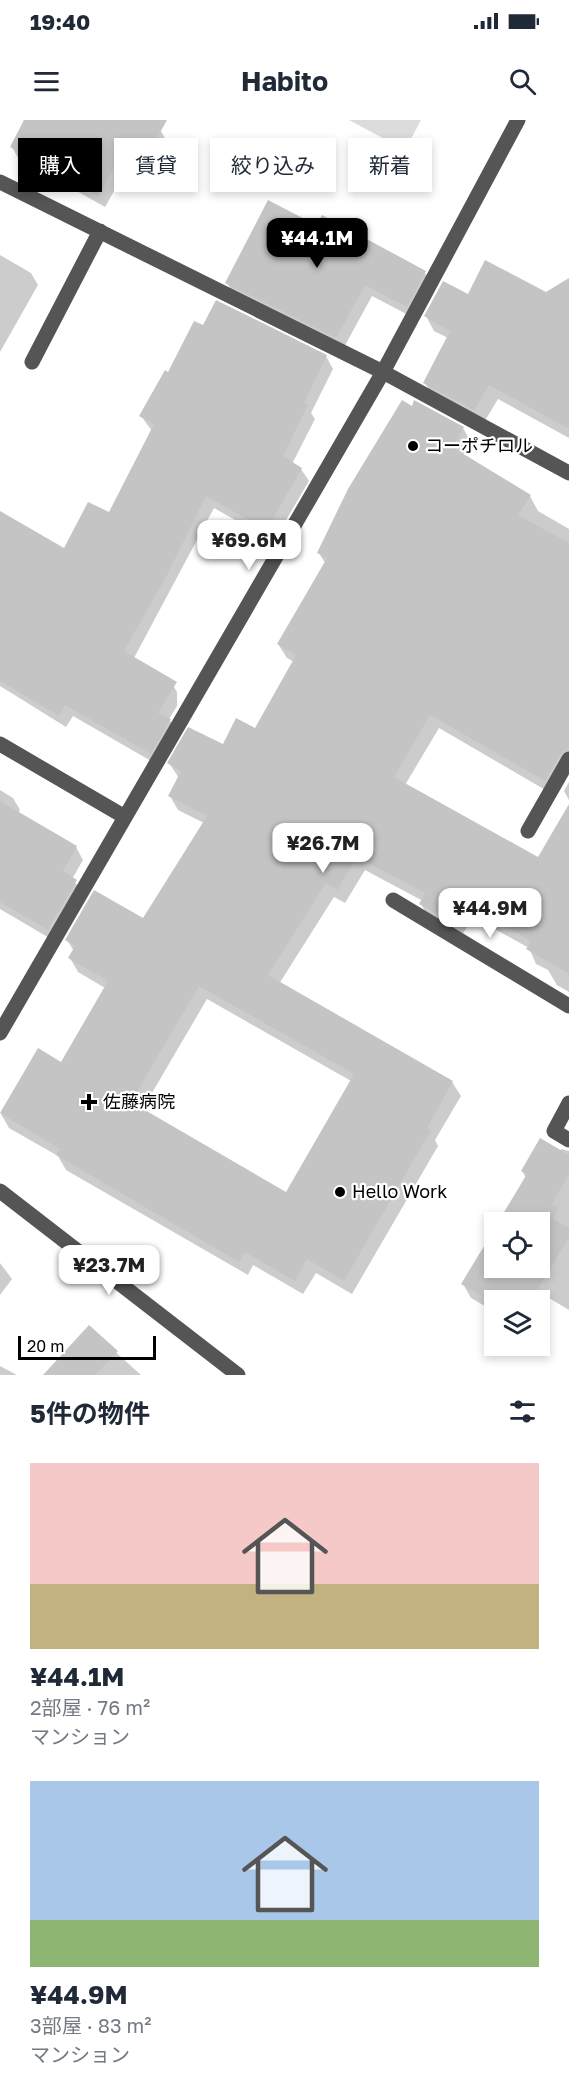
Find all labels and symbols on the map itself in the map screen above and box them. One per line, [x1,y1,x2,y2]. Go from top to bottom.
pin: ¥44.1M [268,218,366,269]
place label: コーポチロル [425,434,533,456]
marker: コーポチロル [406,439,420,453]
pin: ¥69.6M [200,520,298,571]
pin: ¥26.7M [274,823,372,874]
pin: ¥44.9M [441,888,539,939]
place label: 佐藤病院 [103,1090,175,1112]
marker: 佐藤病院 [80,1093,98,1111]
place label: Hello Work [352,1180,447,1202]
marker: Hello Work [333,1185,347,1199]
pin: ¥23.7M [60,1245,158,1296]
scale bar [18,1333,156,1360]

